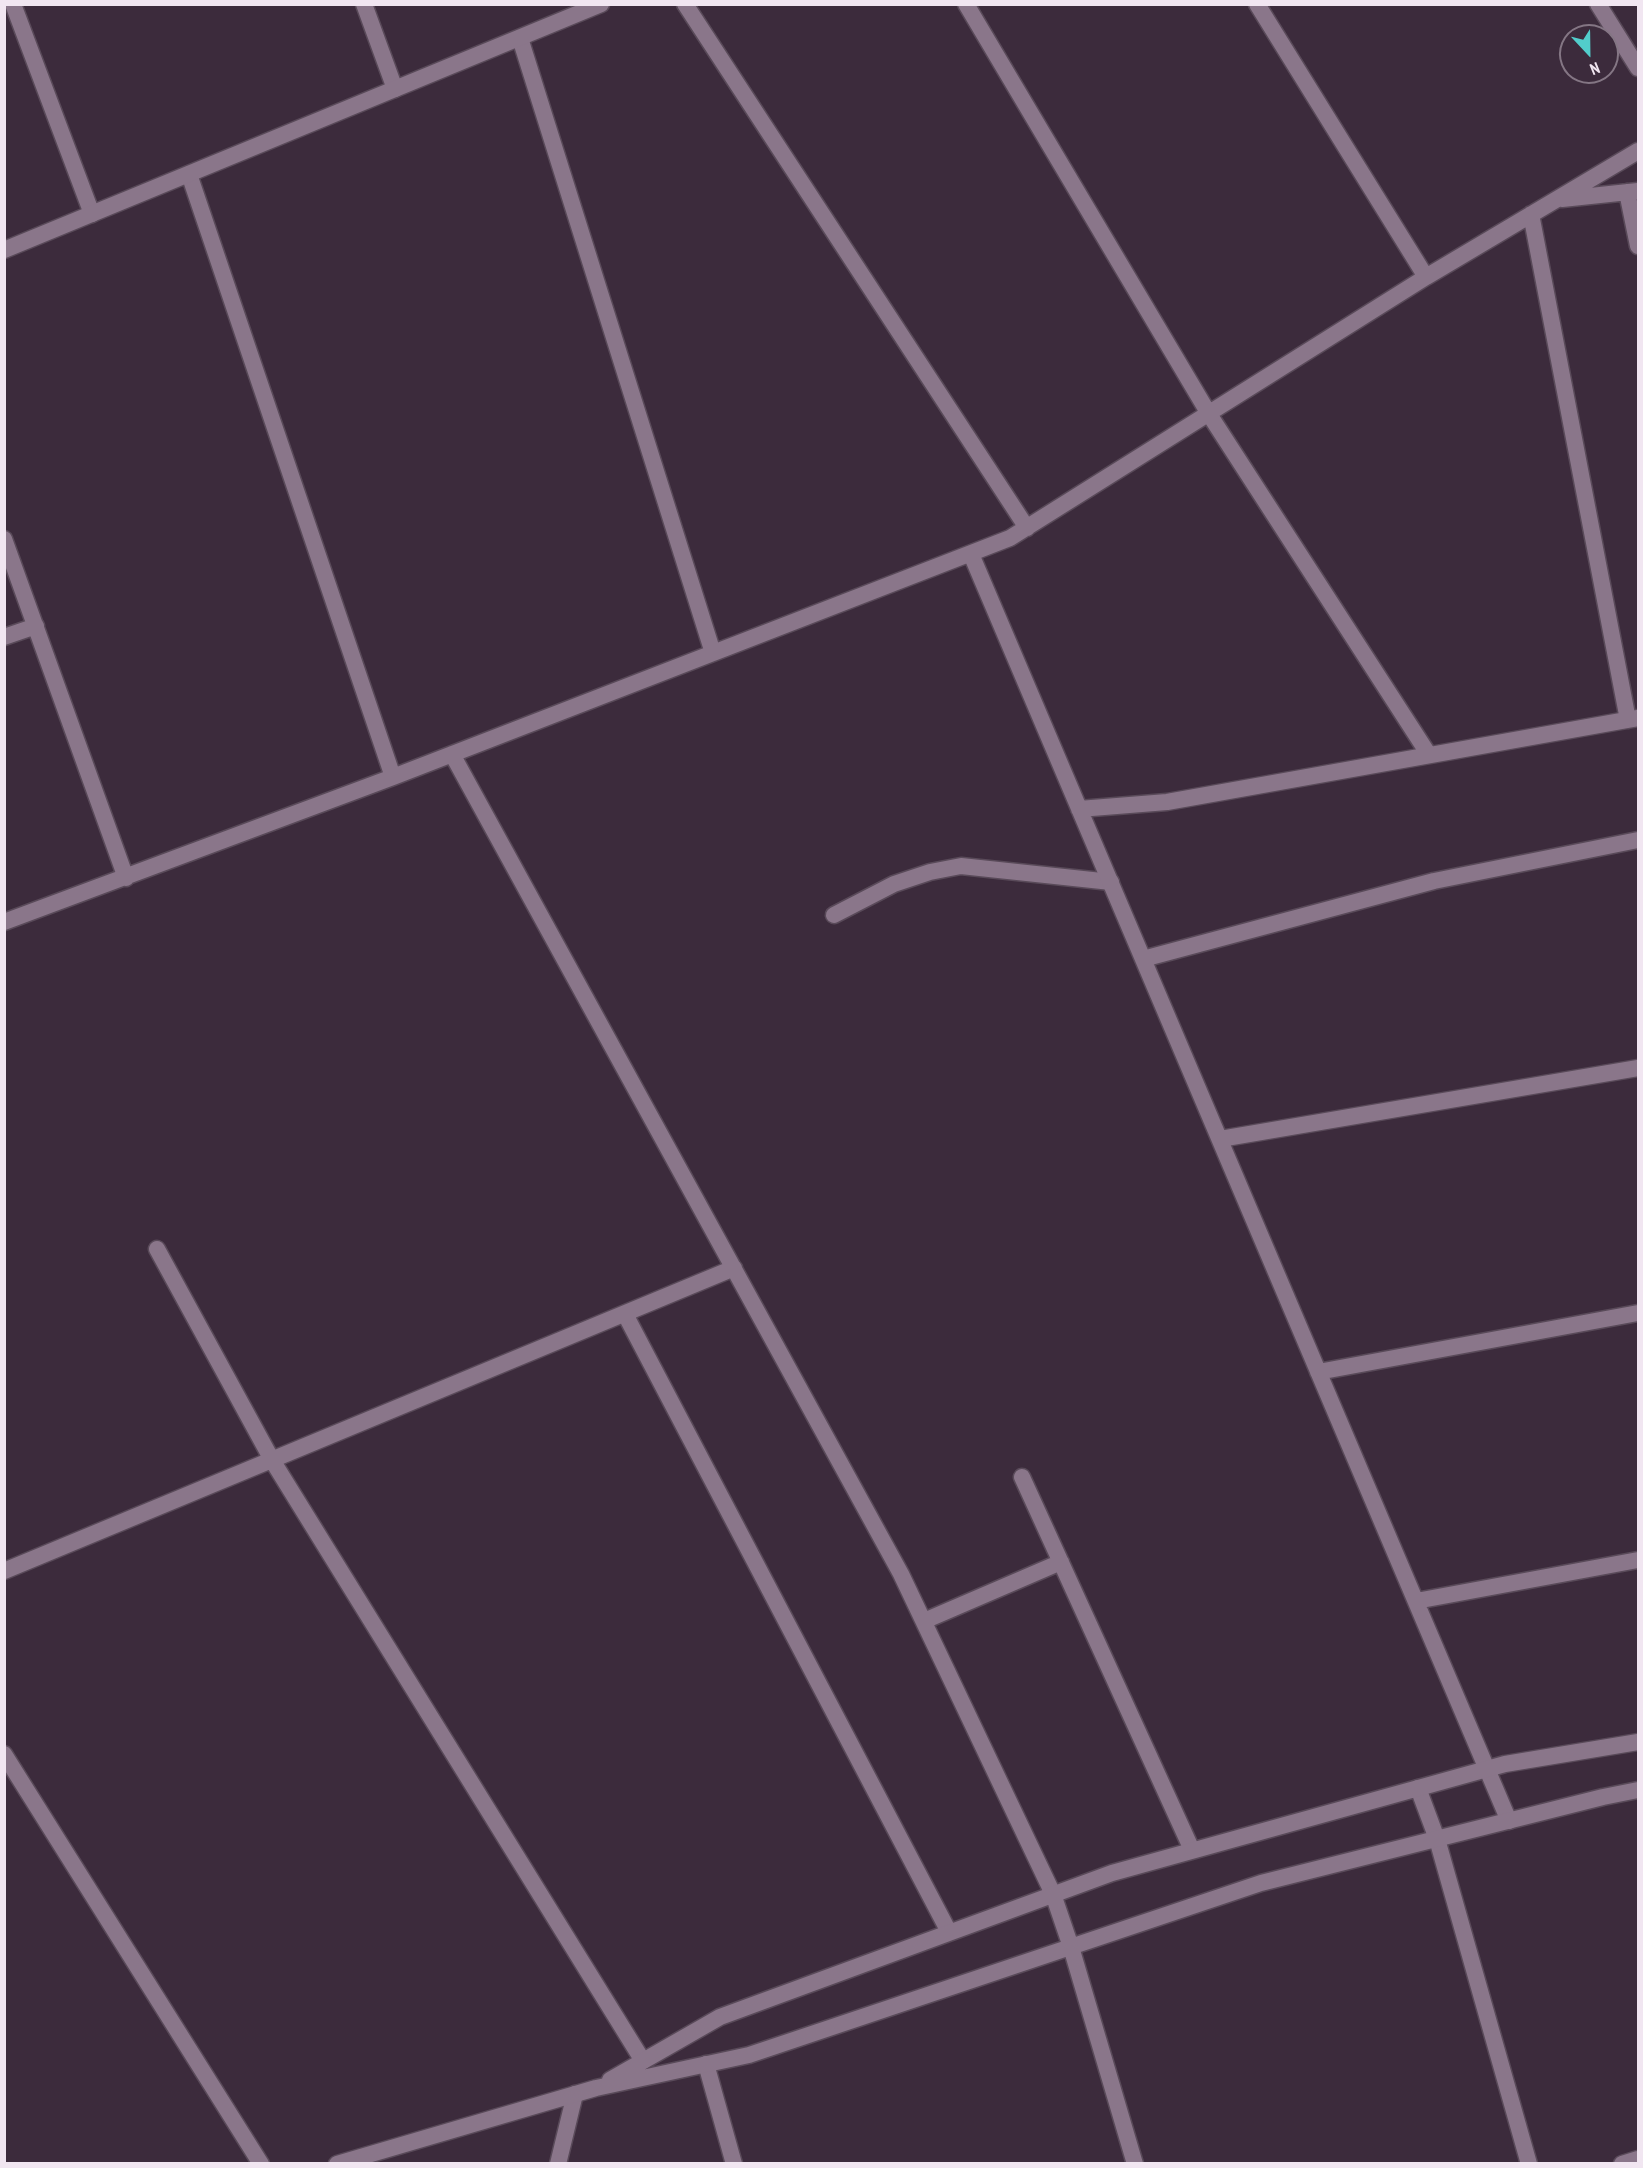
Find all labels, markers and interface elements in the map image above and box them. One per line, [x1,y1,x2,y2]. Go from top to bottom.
north arrow [1559,24,1619,84]
text: N [1587,58,1603,80]

